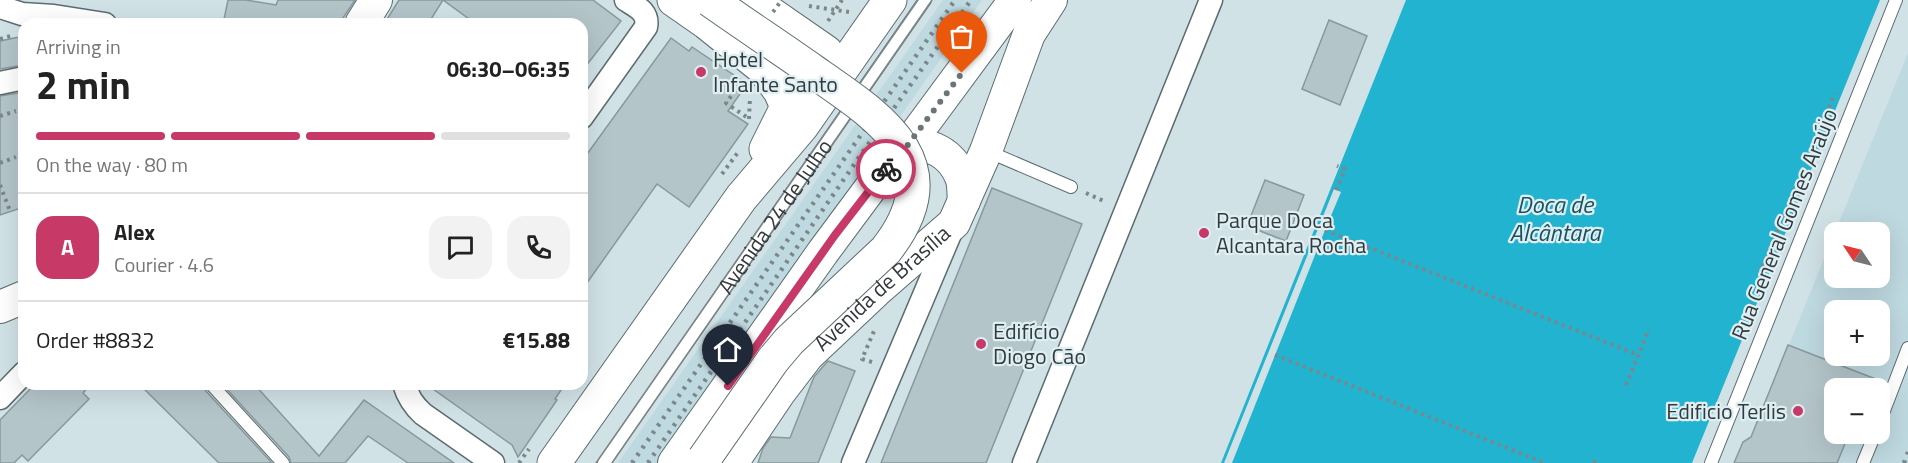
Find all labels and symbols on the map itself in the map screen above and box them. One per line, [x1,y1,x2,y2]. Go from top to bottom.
pin [936,11,987,73]
place label: Hotel Infante Santo [713,42,838,101]
marker: Hotel Infante Santo [694,65,708,79]
street label: Rua General Gomes Araújo [1722,103,1846,345]
street label: Avenida 24 de Julho [709,132,841,301]
courier [856,139,916,199]
water label: Doca de Alcântara [1510,186,1602,250]
place label: Parque Doca Alcantara Rocha [1216,203,1366,262]
street label: Avenida de Brasília [806,217,958,359]
north arrow [1824,222,1890,288]
marker: Parque Doca Alcantara Rocha [1197,226,1211,240]
place label: Edifício Diogo Cão [993,314,1086,373]
pin [702,324,753,386]
marker: Edifício Diogo Cão [974,337,988,351]
place label: Edificio Terlis [1666,394,1786,428]
marker: Edificio Terlis [1791,404,1805,418]

